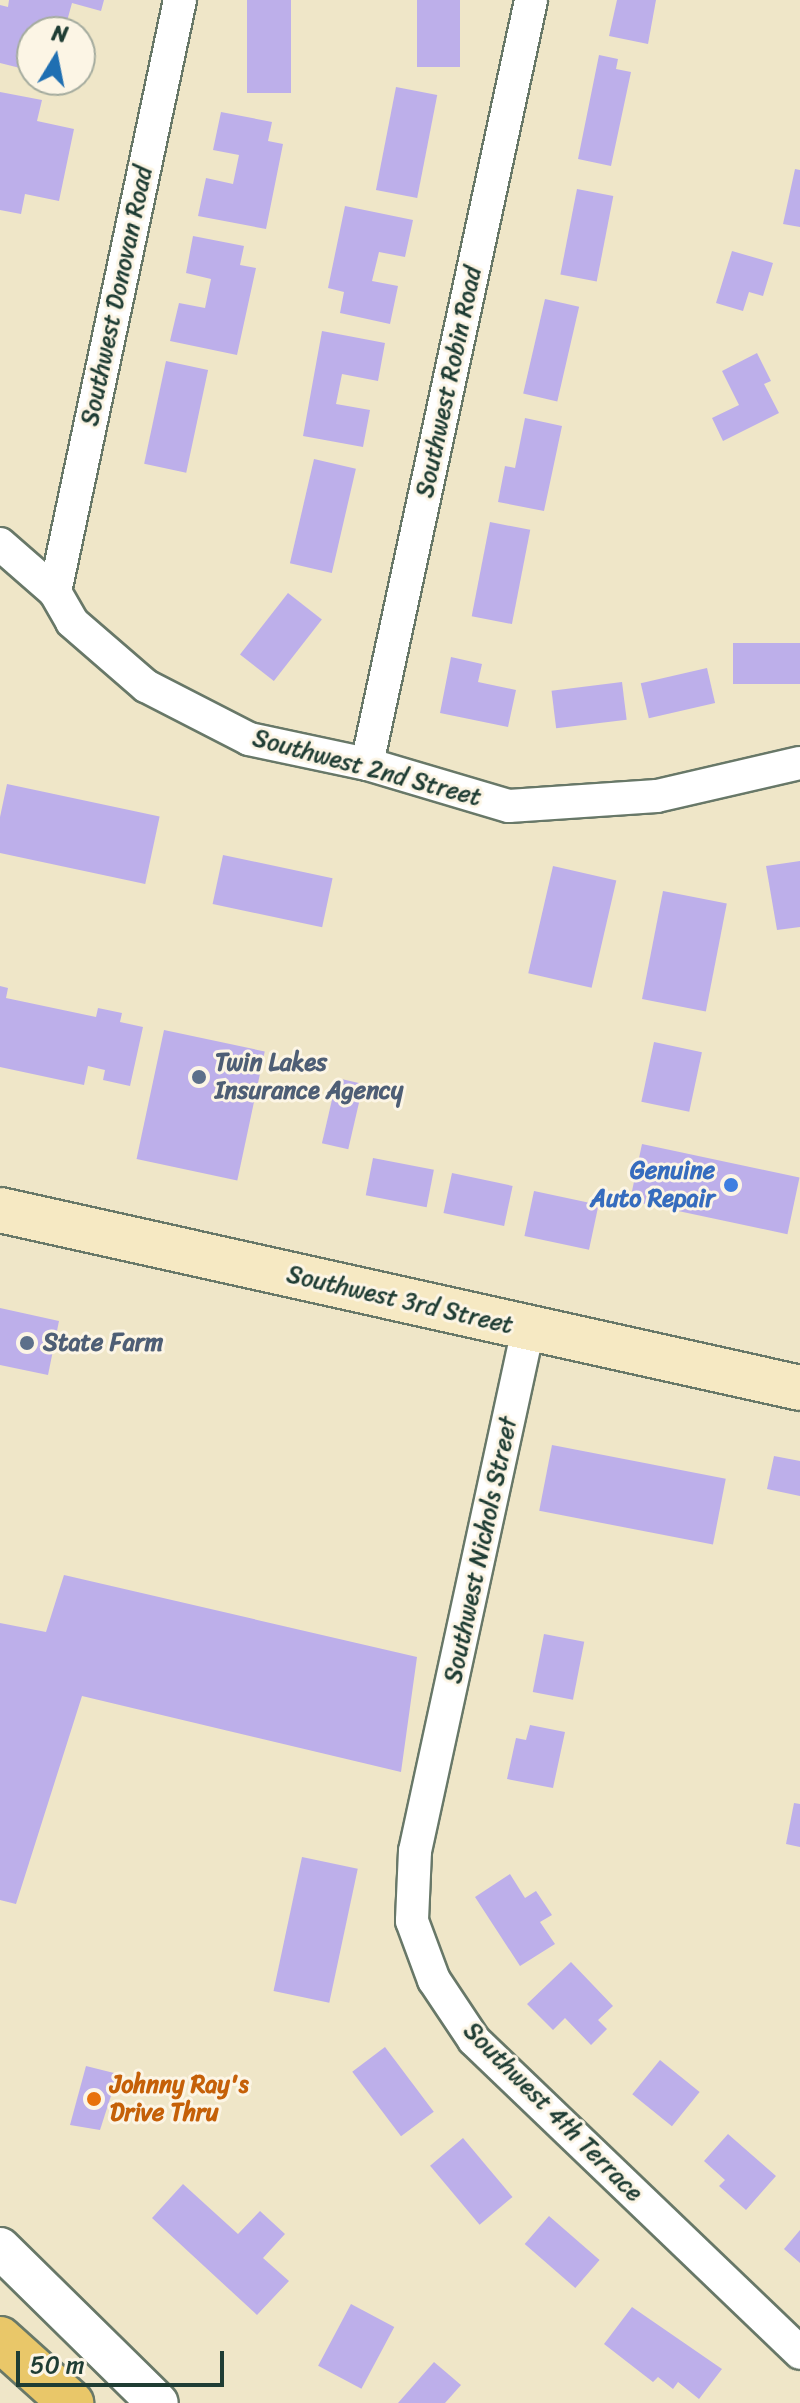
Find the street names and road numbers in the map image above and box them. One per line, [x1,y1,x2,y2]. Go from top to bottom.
street label: Southwest Donovan Road [75,164,159,428]
street label: Southwest Robin Road [410,263,488,501]
street label: Southwest 2nd Street [250,724,484,812]
street label: Southwest 3rd Street [284,1260,516,1340]
street label: Southwest Nichols Street [439,1414,523,1686]
street label: Southwest 4th Terrace [457,2016,649,2208]

